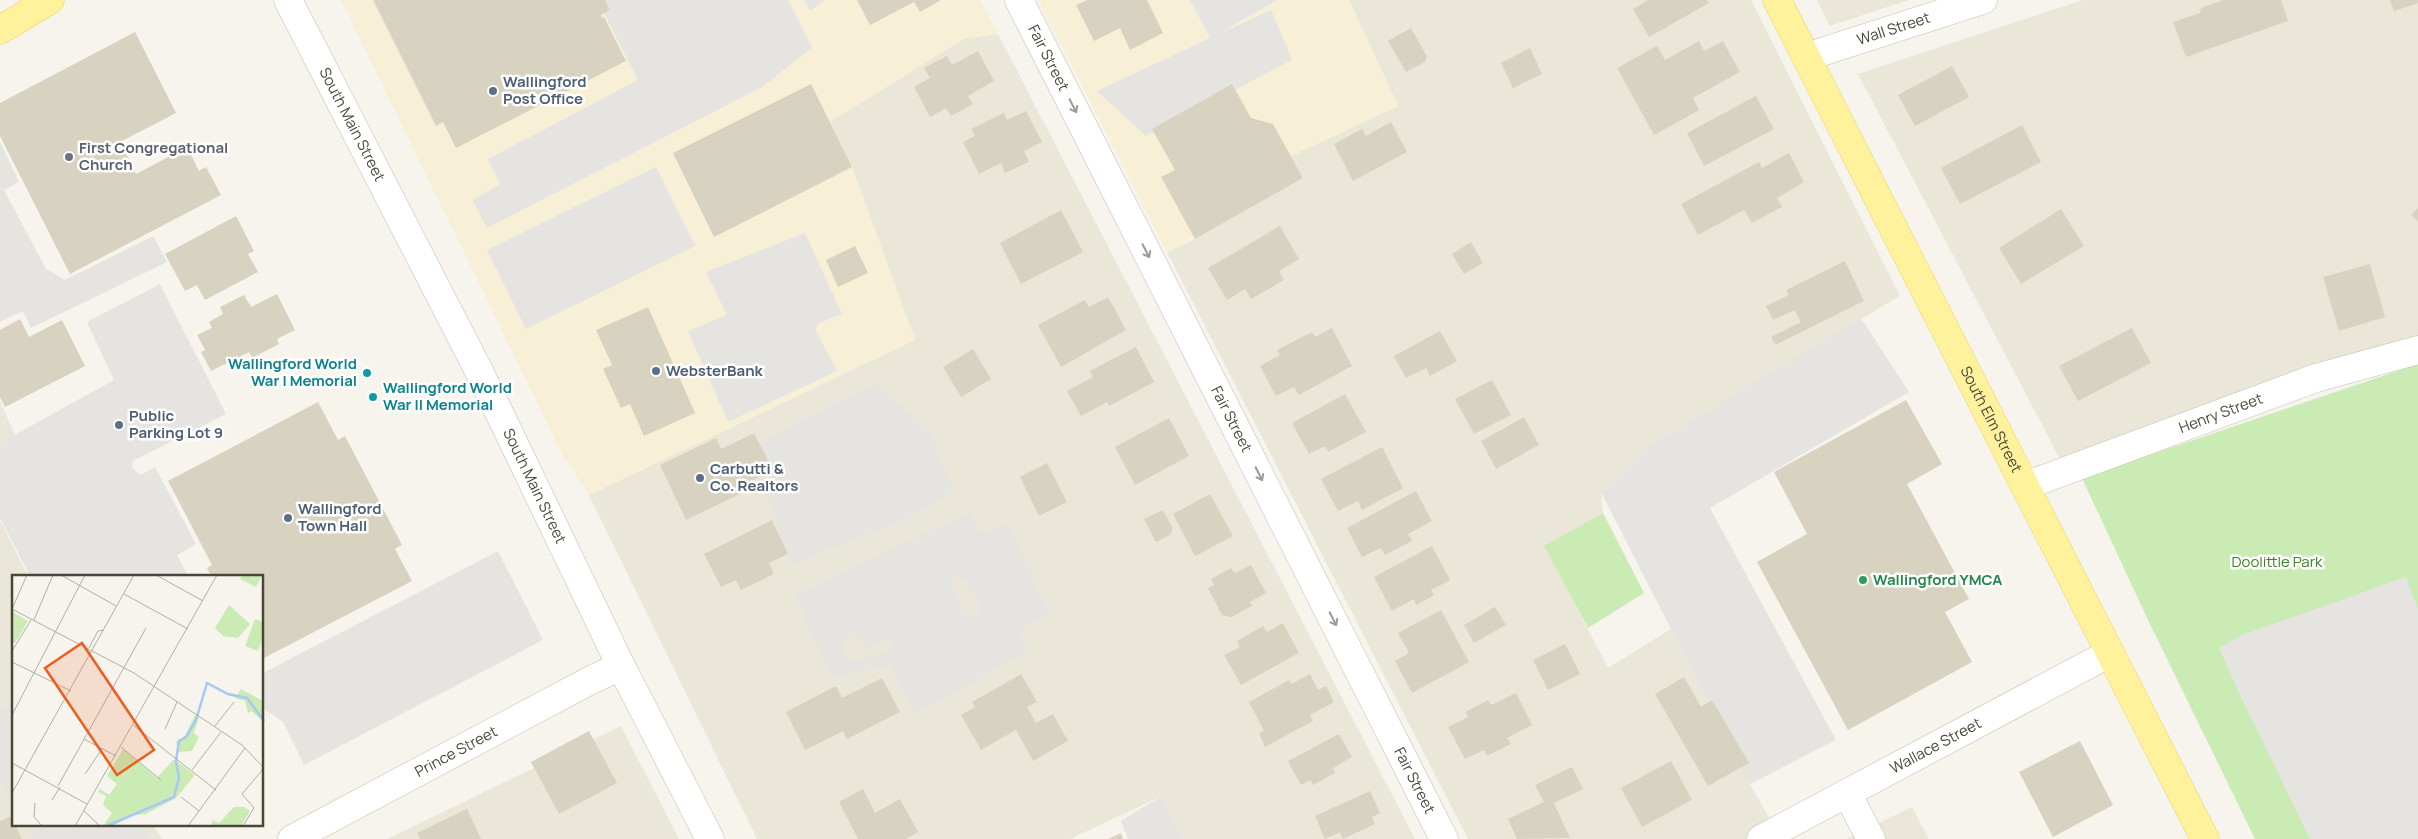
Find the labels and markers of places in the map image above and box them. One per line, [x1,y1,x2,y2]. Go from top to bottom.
place label: Wallingford Post Office [503,71,587,109]
marker: Wallingford Post Office [487,85,499,97]
place label: First Congregational Church [79,137,228,175]
marker: First Congregational Church [63,151,75,163]
place label: Wallingford World War I Memorial [228,353,357,391]
place label: WebsterBank [666,360,764,381]
marker: WebsterBank [650,365,662,377]
marker: Wallingford World War I Memorial [361,367,373,379]
place label: Wallingford World War II Memorial [383,377,512,415]
marker: Wallingford World War II Memorial [367,391,379,403]
place label: Public Parking Lot 9 [129,405,223,443]
marker: Public Parking Lot 9 [113,419,125,431]
place label: Carbutti & Co. Realtors [710,458,798,496]
marker: Carbutti & Co. Realtors [694,472,706,484]
place label: Wallingford Town Hall [298,498,382,536]
marker: Wallingford Town Hall [282,512,294,524]
place label: Wallingford YMCA [1873,569,2002,590]
marker: Wallingford YMCA [1857,574,1869,586]

